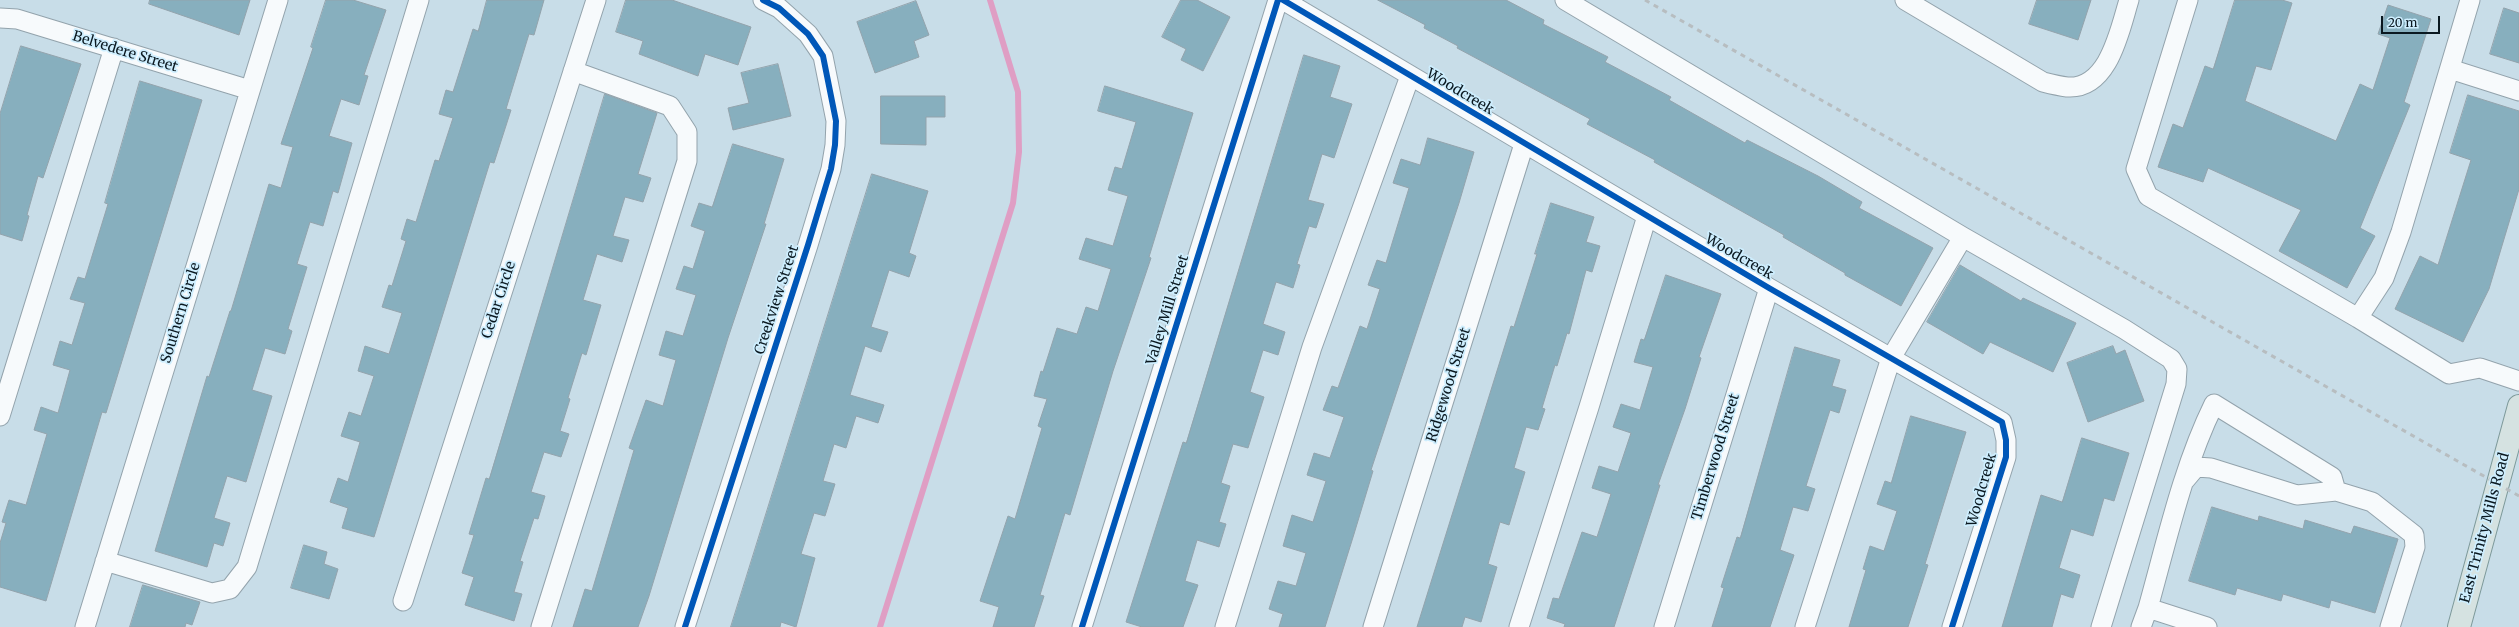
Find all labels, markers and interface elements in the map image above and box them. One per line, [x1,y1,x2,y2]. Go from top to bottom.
scale bar [2383,8,2442,34]
text: 20 m [2388,15,2417,30]
street label: Belvedere Street [70,28,180,76]
street label: Woodcreek [1423,65,1497,119]
street label: Woodcreek [1702,231,1776,283]
street label: Creekview Street [751,243,803,357]
street label: Valley Mill Street [1143,253,1193,367]
street label: Cedar Circle [479,259,519,341]
street label: Southern Circle [158,261,204,365]
street label: Ridgewood Street [1424,326,1474,444]
street label: Timberwood Street [1689,392,1743,522]
street label: Woodcreek [1964,451,2000,529]
street label: East Trinity Mills Road [2457,451,2513,605]

